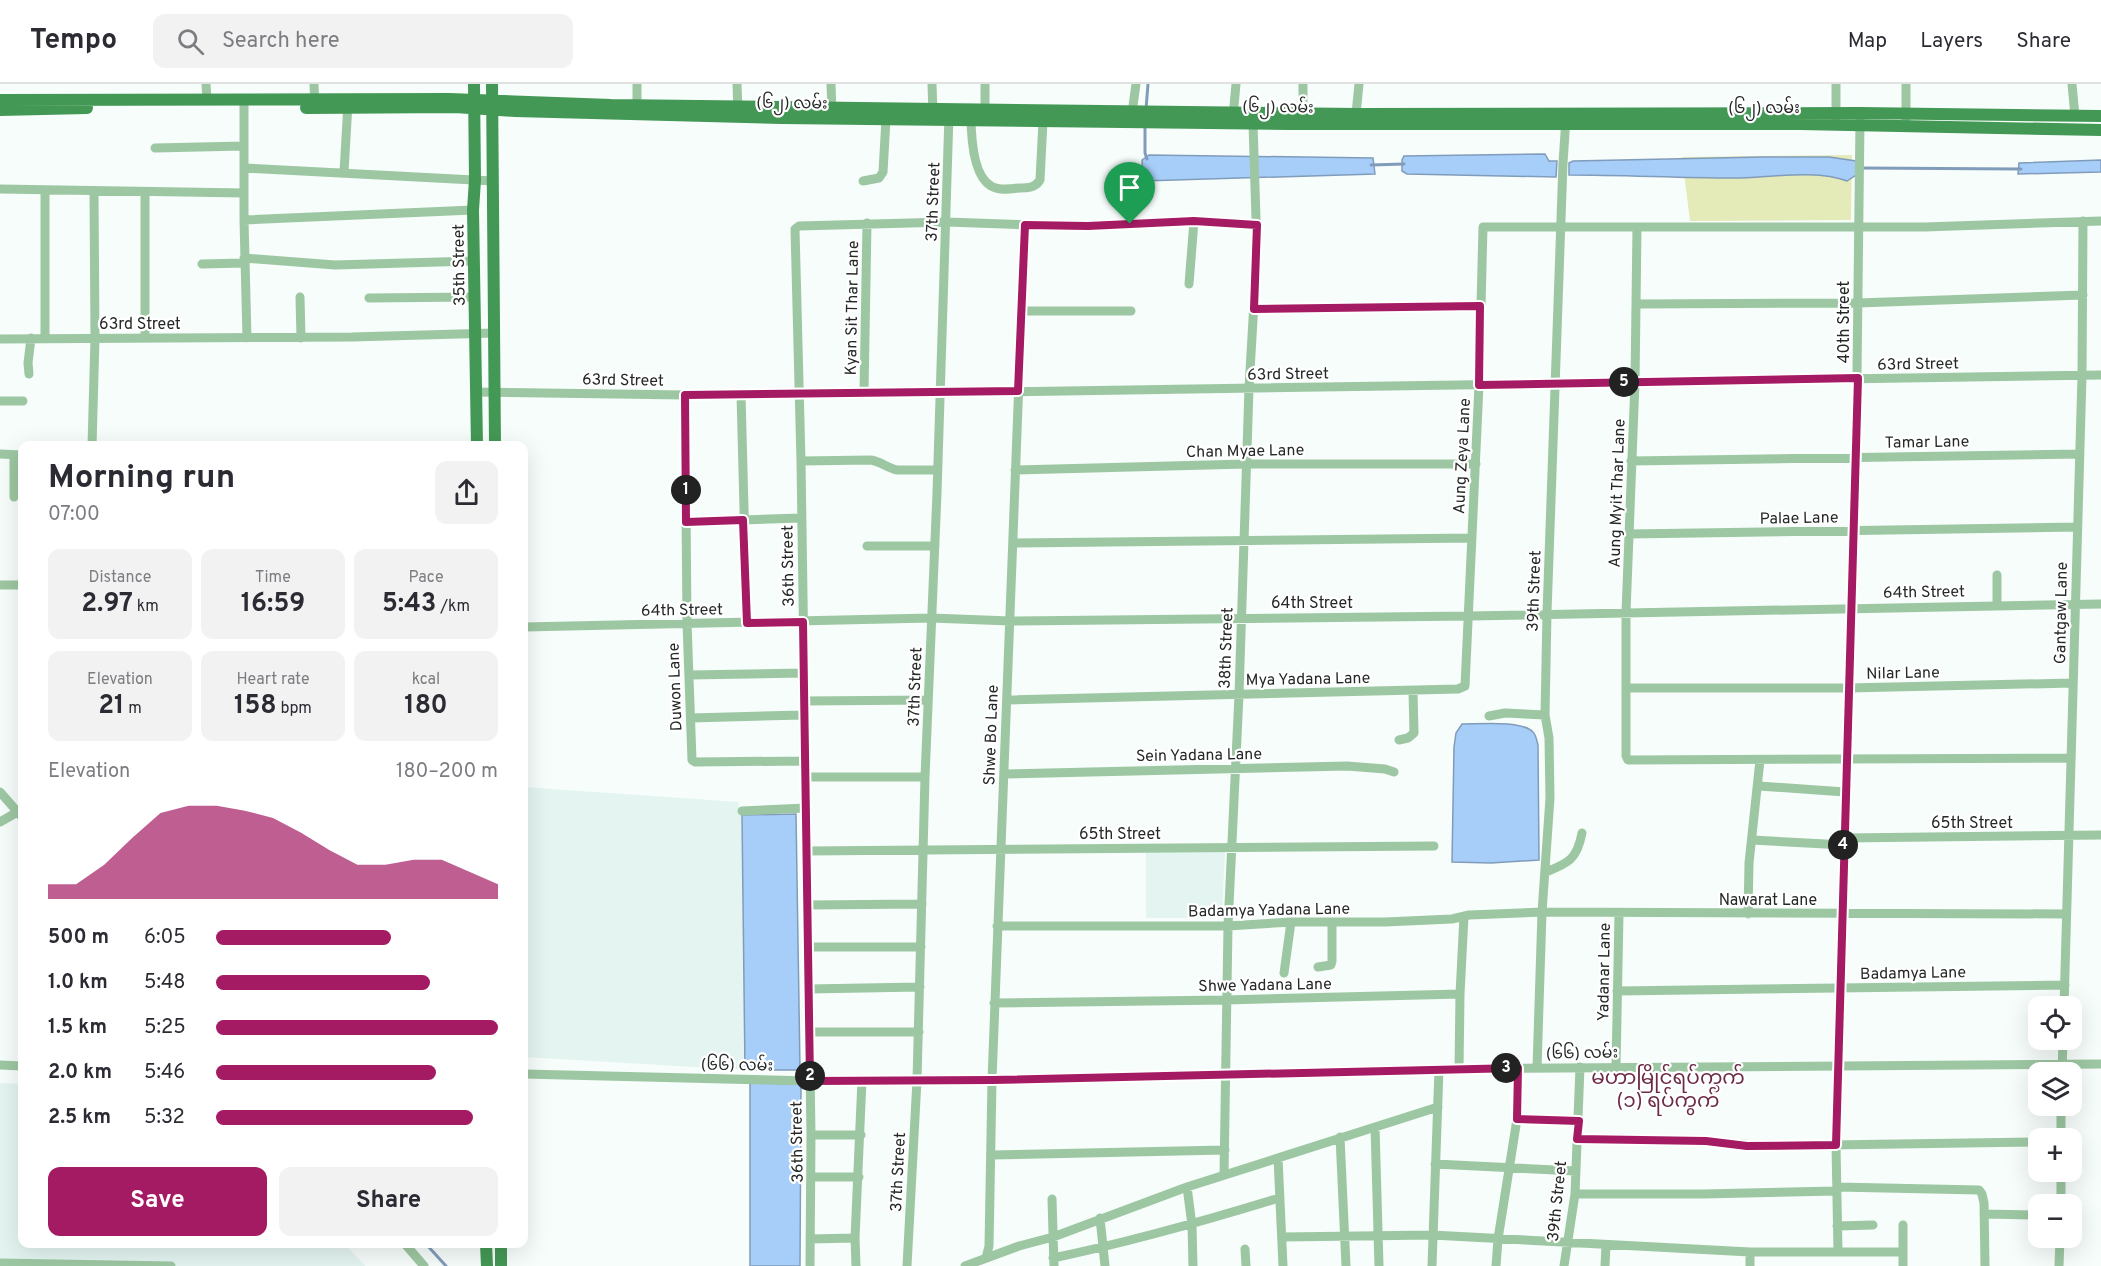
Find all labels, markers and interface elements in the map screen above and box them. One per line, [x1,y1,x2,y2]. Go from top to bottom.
search box [153,14,573,68]
text: Tempo [30,23,117,59]
icon: search [174,25,207,58]
text: Search here [222,28,340,55]
text: Map [1848,28,1887,55]
text: Layers [1920,28,1983,55]
text: Share [2016,28,2071,55]
street label: (၆၂) လမ်း [756,90,828,117]
street label: (၆၂) လမ်း [1242,94,1314,121]
street label: (၆၂) လမ်း [1728,96,1800,121]
street label: 37th Street [923,162,945,242]
pin [1104,162,1155,224]
icon: arrive [1113,171,1146,204]
street label: 35th Street [449,224,471,306]
street label: Kyan Sit Thar Lane [842,241,864,376]
street label: 40th Street [1835,281,1855,363]
street label: 63rd Street [99,315,181,335]
street label: 63rd Street [1877,354,1959,376]
street label: 63rd Street [1247,364,1329,386]
pin: 5 [1609,367,1639,397]
street label: 63rd Street [582,370,664,392]
text: 5 [1619,372,1629,392]
street label: Aung Zeya Lane [1450,398,1476,515]
street label: Aung Myit Thar Lane [1605,418,1631,568]
street label: Tamar Lane [1885,432,1969,454]
street label: Chan Myae Lane [1186,441,1304,463]
text: Morning run [48,458,235,500]
button: share [435,461,498,524]
pin: 1 [671,475,701,505]
text: 1 [683,480,689,500]
text: 07:00 [48,502,100,528]
street label: Palae Lane [1759,508,1839,530]
street label: 36th Street [778,525,800,607]
street label: 39th Street [1524,550,1546,632]
street label: Gantgaw Lane [2051,562,2073,664]
text: Distance [89,568,151,588]
text: Time [255,568,291,588]
text: Pace [408,568,444,588]
street label: 64th Street [1883,582,1965,604]
text: 2.97 [81,588,133,621]
text: 16:59 [241,588,305,621]
text: 5:43 [382,588,436,621]
street label: 64th Street [1271,594,1353,614]
text: km [133,597,159,617]
text: /km [436,597,470,617]
street label: 64th Street [641,600,723,622]
street label: 38th Street [1216,607,1238,689]
street label: Duwon Lane [664,642,688,731]
street label: 37th Street [905,647,927,727]
street label: Nilar Lane [1866,663,1940,685]
street label: Mya Yadana Lane [1246,669,1371,691]
text: Elevation [87,670,153,690]
text: Heart rate [236,670,310,690]
text: kcal [412,670,440,690]
street label: Shwe Bo Lane [980,684,1004,786]
text: 21 [98,690,125,723]
text: 158 [234,690,277,723]
text: 180 [404,690,448,723]
text: m [125,699,142,719]
text: bpm [277,699,312,719]
street label: Sein Yadana Lane [1136,745,1262,767]
text: Elevation [48,759,130,785]
text: 180–200 m [396,759,498,785]
street label: 65th Street [1931,814,2013,834]
street label: 65th Street [1079,825,1161,845]
pin: 4 [1828,830,1858,860]
text: 4 [1838,835,1848,855]
street label: Nawarat Lane [1719,891,1817,911]
street label: Badamya Yadana Lane [1188,900,1350,922]
street label: Yadanar Lane [1594,923,1616,1021]
text: 500 m [48,925,109,951]
text: 6:05 [144,925,186,951]
street label: Badamya Lane [1860,963,1966,985]
text: 1.0 km [48,970,108,996]
text: 5:48 [144,970,186,996]
street label: Shwe Yadana Lane [1198,975,1332,997]
map controls [2028,996,2082,1248]
button: locate [2028,996,2082,1050]
text: 1.5 km [48,1015,107,1041]
text: 5:25 [144,1015,186,1041]
street label: (၆၆) လမ်း [1546,1040,1618,1065]
street label: (၆၆) လမ်း [701,1052,773,1077]
pin: 3 [1491,1053,1521,1083]
text: 3 [1501,1058,1511,1078]
text: 2.0 km [48,1060,112,1086]
text: 5:46 [144,1060,185,1086]
pin: 2 [795,1061,825,1091]
button: layers [2028,1062,2082,1116]
district label: မဟာမြိုင်ရပ်ကွက် (၁) ရပ်ကွက် [1591,1063,1745,1116]
text: 2 [805,1066,815,1086]
street label: 36th Street [787,1101,809,1183]
text: 2.5 km [48,1105,111,1131]
text: 5:32 [144,1105,185,1131]
button: + [2028,1128,2082,1182]
street label: 37th Street [887,1132,911,1213]
street label: 39th Street [1544,1160,1572,1243]
button: Save [48,1167,267,1236]
button: Share [279,1167,498,1236]
button: − [2028,1194,2082,1248]

